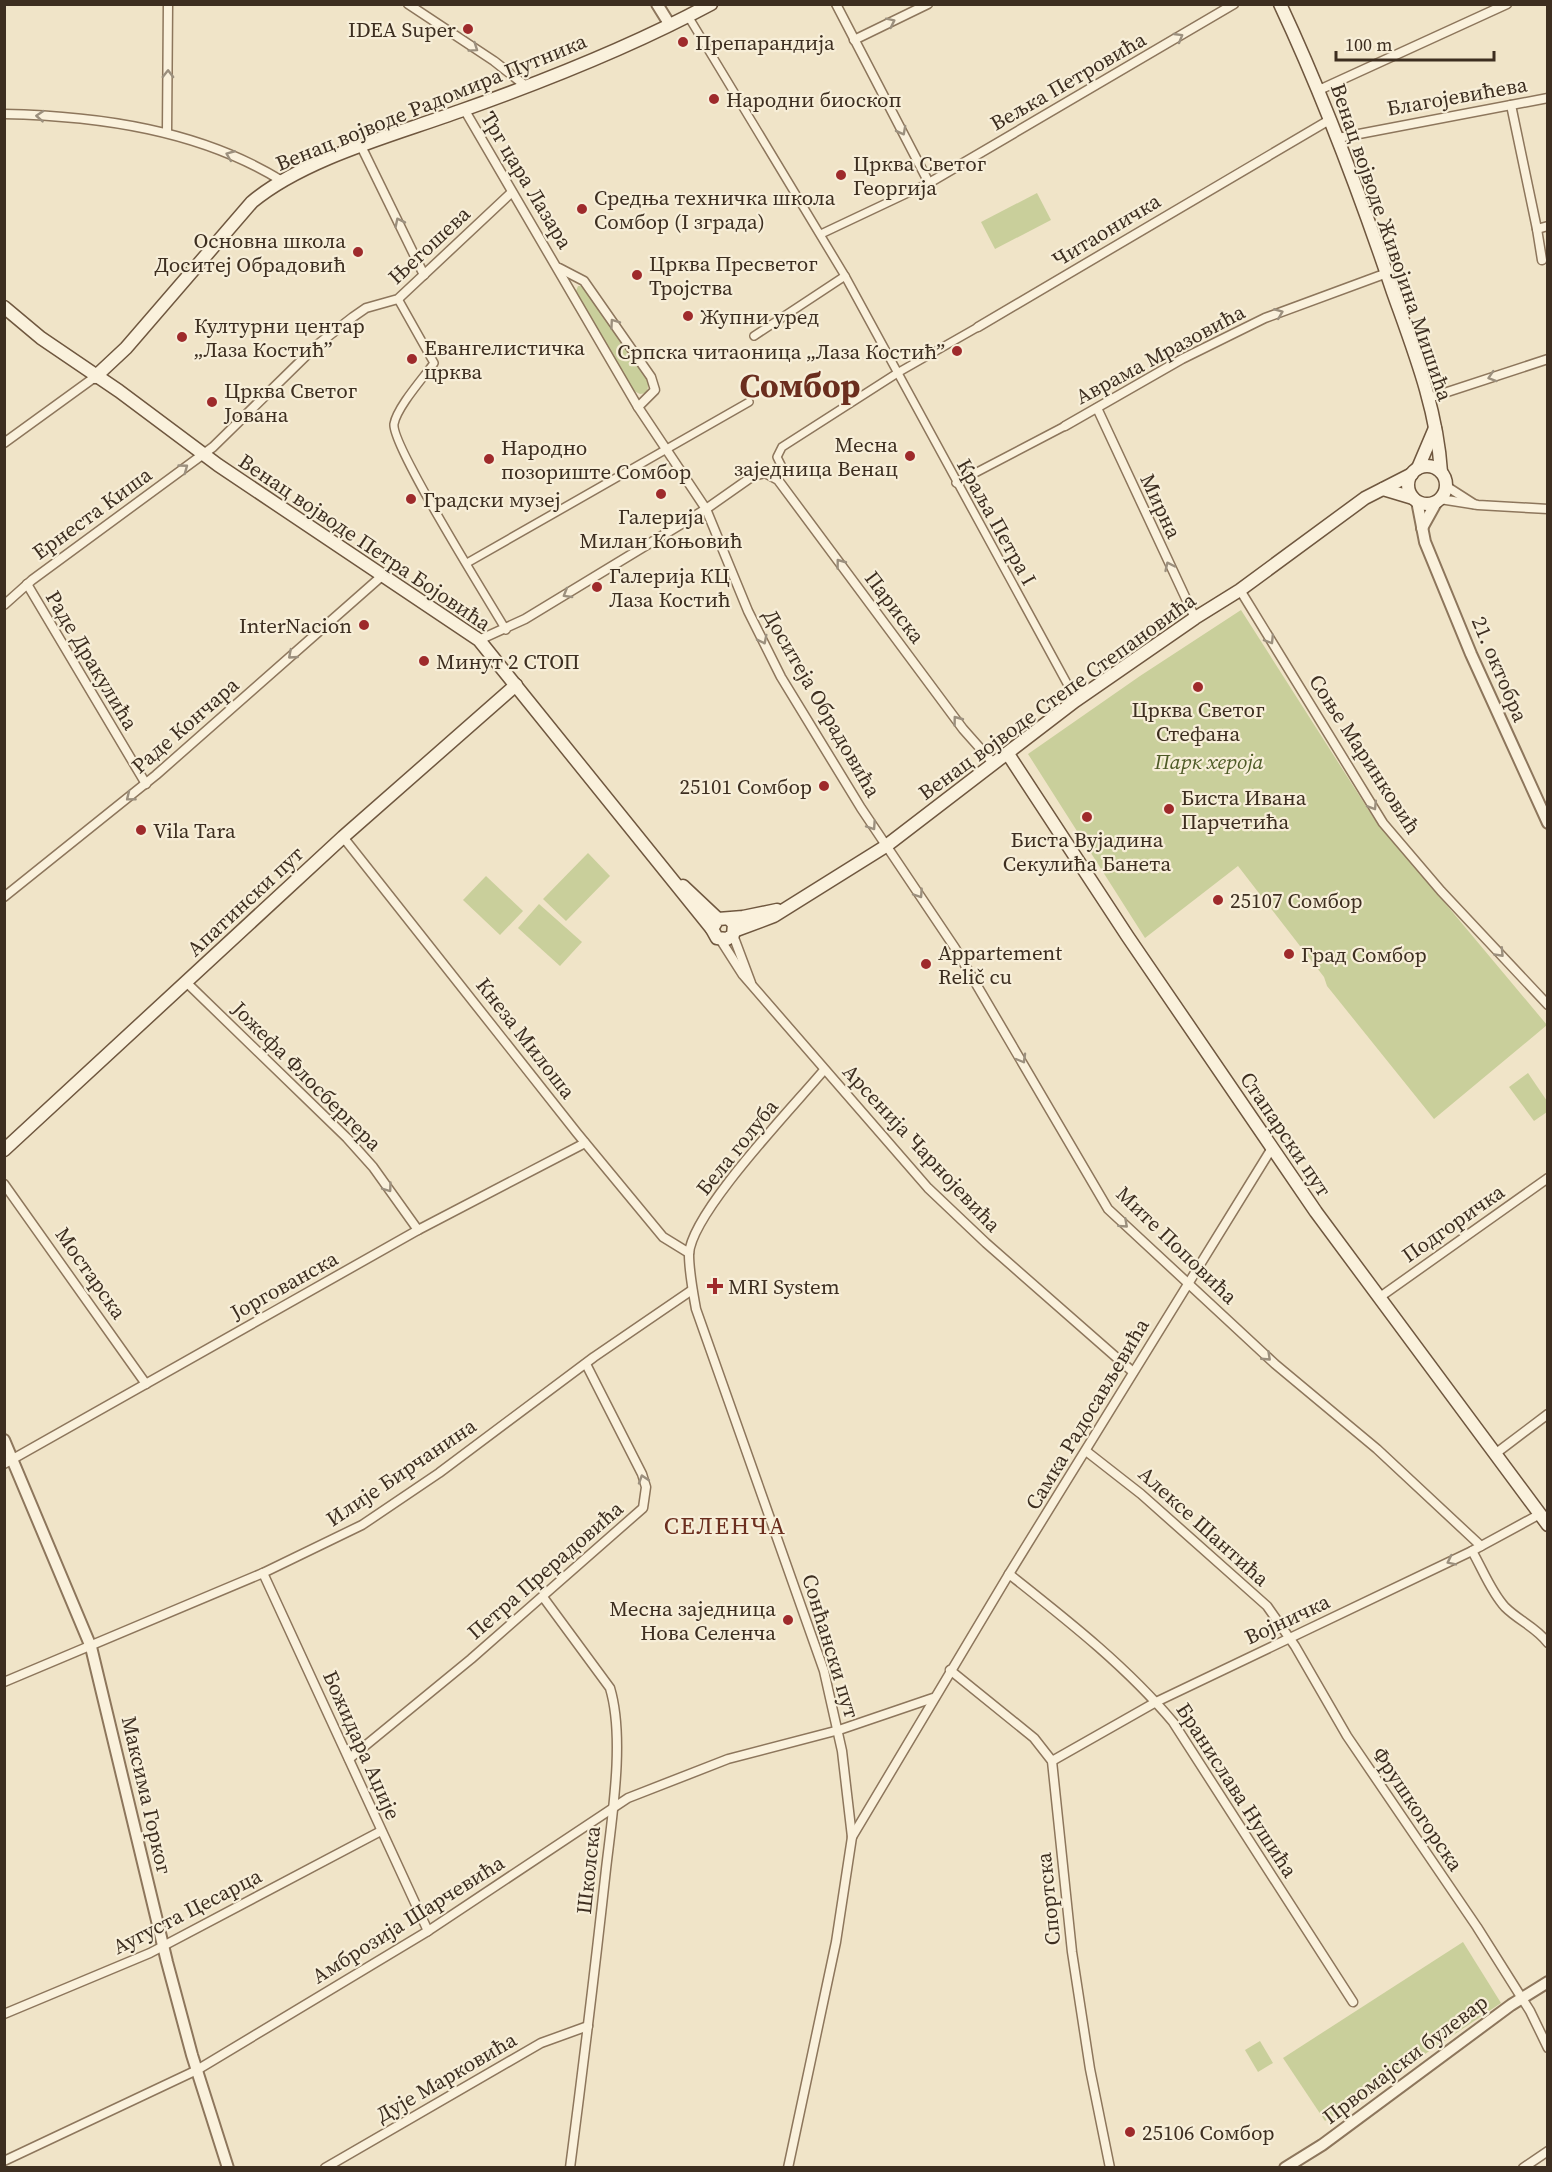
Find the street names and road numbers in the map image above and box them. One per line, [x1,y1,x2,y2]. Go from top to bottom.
street label: Вељка Петровића [985,24,1151,137]
street label: Венац војводе Радомира Путника [271,26,591,178]
street label: Благојевићева [1384,69,1530,123]
street label: Венац војводе Живојина Мишића [1324,79,1460,405]
street label: Трг цара Лазара [474,106,580,255]
street label: Читаоничка [1046,186,1166,274]
street label: Његошева [382,199,477,291]
street label: Аврама Мразовића [1070,297,1250,411]
street label: Венац војводе Петра Бојовића [233,447,497,638]
street label: Краља Петра I [950,453,1044,591]
street label: Ернеста Киша [26,460,158,566]
street label: Мирна [1133,469,1189,543]
street label: Париска [858,565,932,649]
street label: Раде Дракулића [39,585,145,735]
street label: Венац војводе Степе Степановића [912,585,1202,807]
street label: Доситеја Обрадовића [756,604,888,803]
street label: 21. октобра [1465,612,1535,727]
street label: Соње Маринковић [1302,668,1428,840]
street label: Раде Кончара [125,670,245,780]
street label: Апатински пут [180,839,310,963]
street label: Кнеза Милоша [469,971,583,1105]
street label: Јожефа Флосбергера [225,994,389,1158]
street label: Арсенија Чарнојевића [836,1058,1008,1239]
street label: Стапарски пут [1234,1066,1338,1202]
street label: Бела голуба [689,1093,785,1201]
street label: Подгоричка [1396,1177,1510,1269]
street label: Мите Поповића [1110,1180,1244,1311]
street label: Мостарска [49,1221,133,1325]
street label: Јоргованска [224,1243,343,1327]
street label: Самка Радосављевића [1018,1313,1156,1515]
street label: Илије Бирчанина [320,1411,482,1533]
street label: Алексе Шантића [1132,1459,1276,1593]
street label: Петра Прерадовића [461,1494,629,1646]
street label: Сонћански пут [795,1570,867,1722]
street label: Војничка [1240,1586,1335,1651]
street label: Божидара Аџије [316,1666,408,1824]
street label: Бранислава Нушића [1170,1697,1305,1883]
street label: Максима Горког [115,1713,179,1877]
street label: Фрушкогорска [1366,1741,1470,1877]
street label: Школска [569,1824,607,1915]
street label: Амброзија Шарчевића [306,1848,510,1990]
street label: Спортска [1029,1851,1067,1947]
street label: Аугуста Цесарца [108,1861,267,1961]
street label: Првомајски булевар [1317,1987,1493,2131]
street label: Дује Марковића [370,2025,522,2129]

